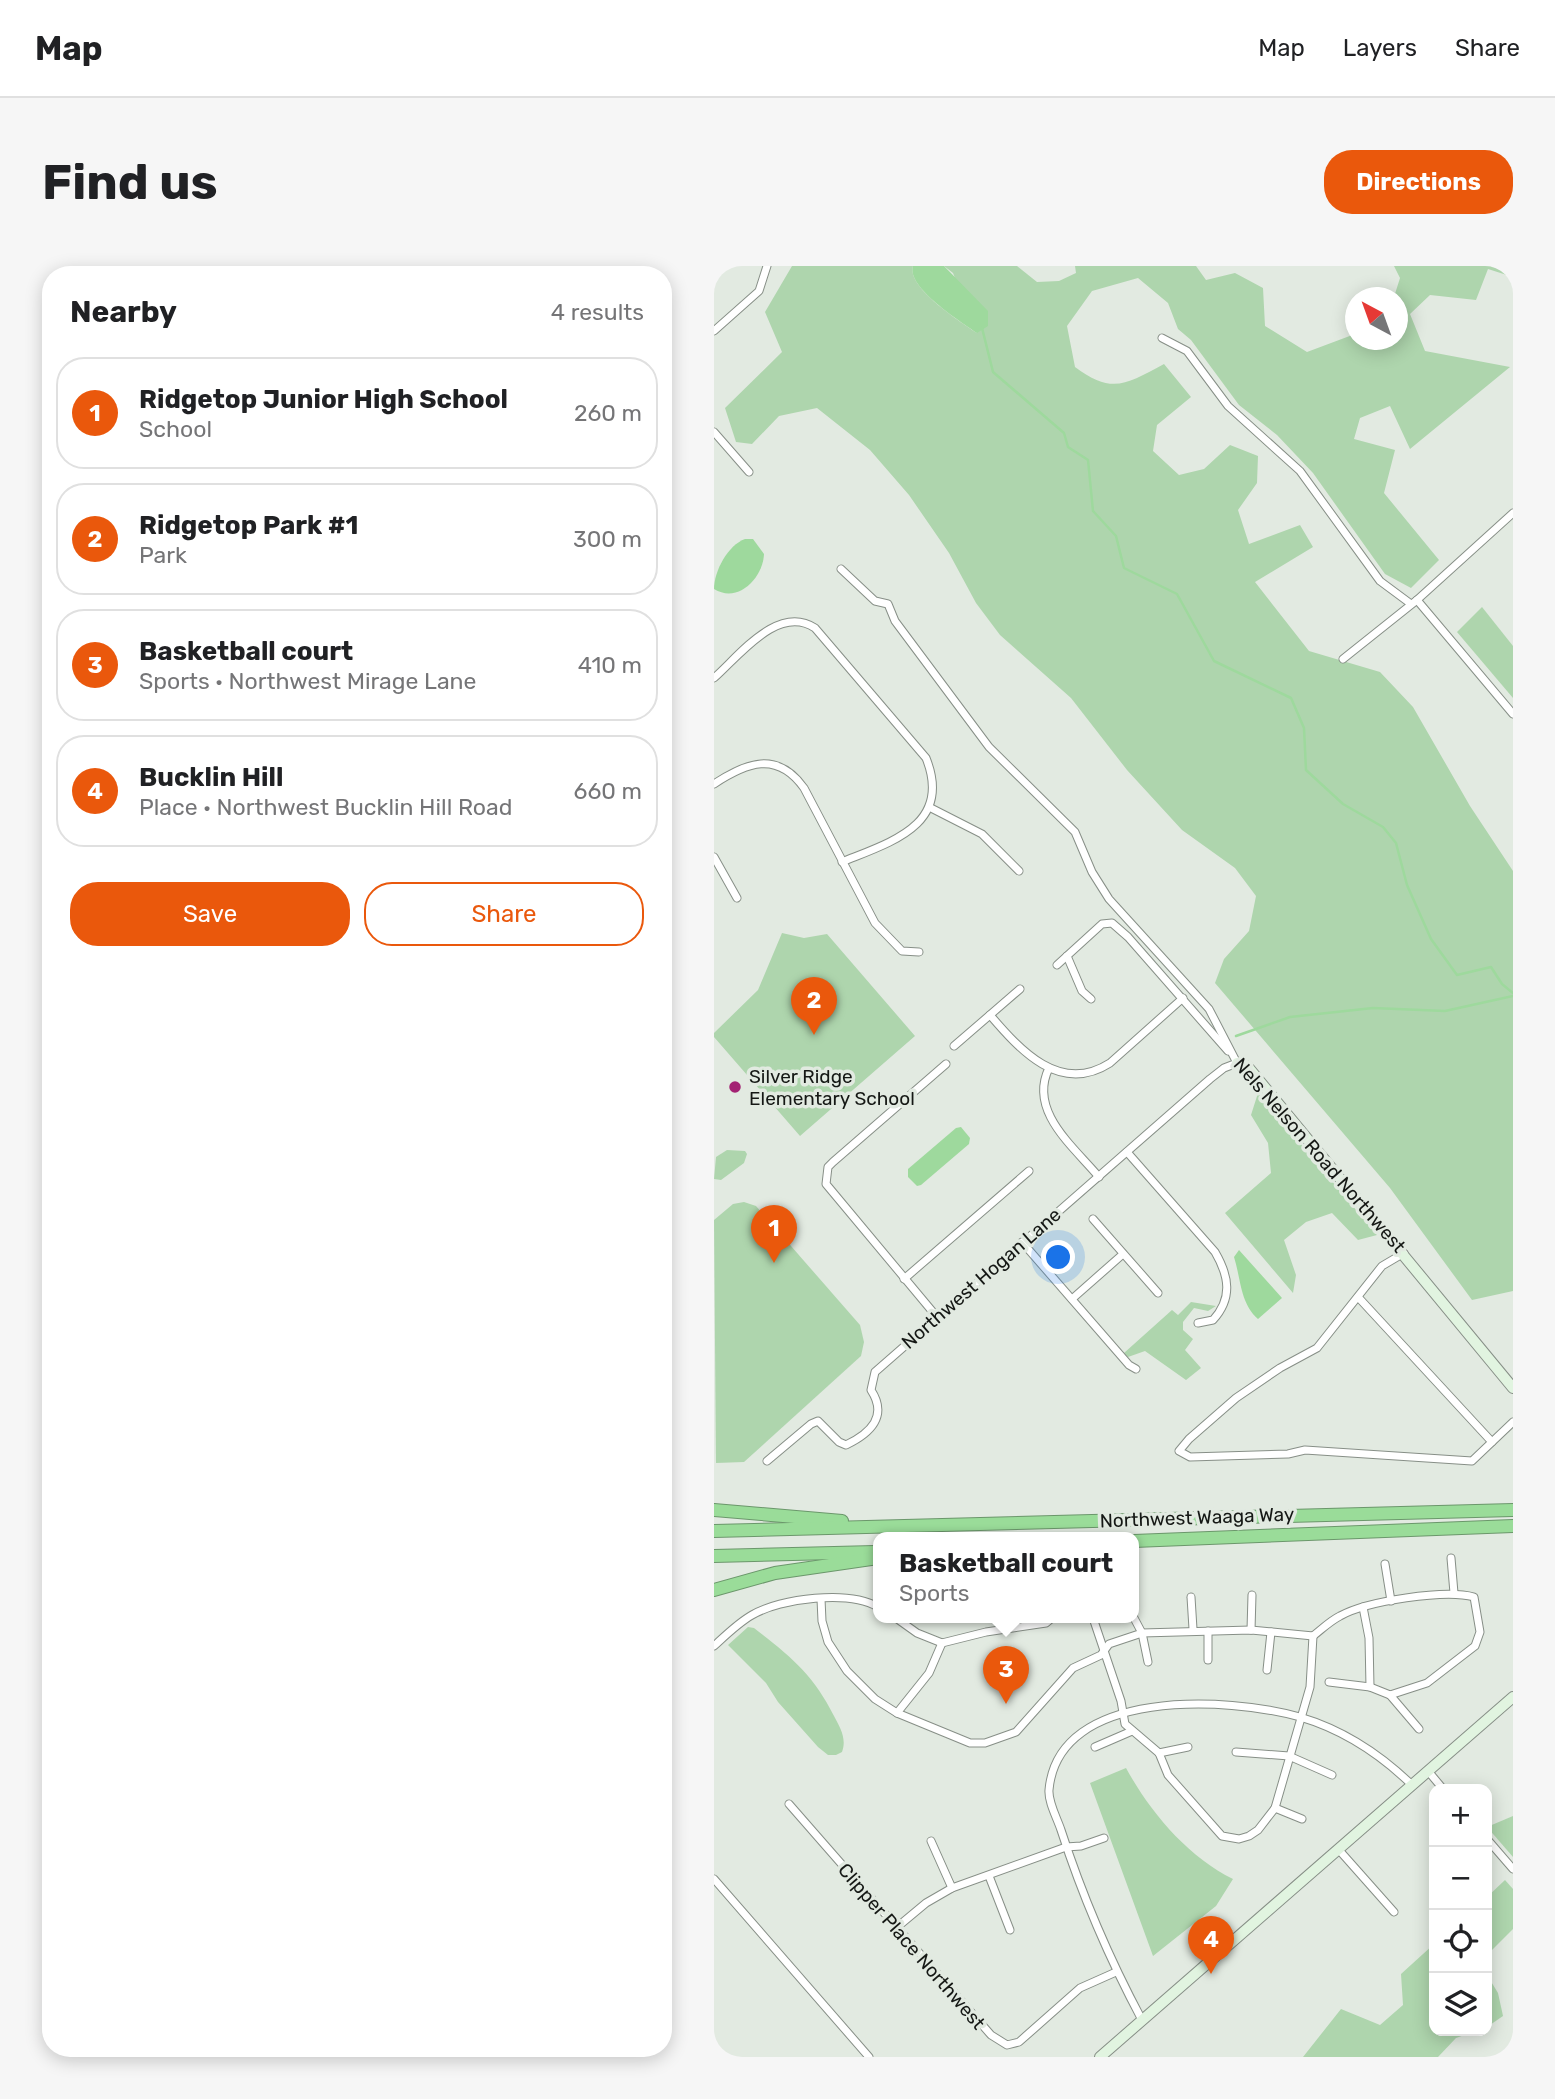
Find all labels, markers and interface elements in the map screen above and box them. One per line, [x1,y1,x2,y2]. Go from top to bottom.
text: Map [35,29,103,68]
text: Map [1258,34,1305,62]
text: Layers [1343,34,1417,62]
text: Share [1455,34,1520,62]
button: Directions [1324,150,1513,214]
text: Find us [42,153,218,211]
north arrow [1345,287,1408,350]
text: Nearby [70,294,177,330]
text: 4 results [551,298,644,326]
text: Ridgetop Junior High School [139,384,508,415]
text: 1 [89,399,101,427]
text: 260 m [574,399,642,427]
text: School [139,415,212,443]
text: Ridgetop Park #1 [139,510,358,541]
text: 2 [88,525,102,553]
text: 300 m [573,525,642,553]
text: Park [139,541,187,569]
text: Basketball court [139,636,353,667]
text: 3 [87,651,103,679]
text: 410 m [578,651,642,679]
text: Sports · Northwest Mirage Lane [139,667,476,695]
text: Bucklin Hill [139,762,283,793]
text: 4 [87,777,103,805]
text: 660 m [574,777,642,805]
text: Place · Northwest Bucklin Hill Road [139,793,512,821]
button: Save [70,882,350,946]
button: Share [364,882,644,946]
pin: 2 [791,977,837,1035]
street label: Nels Nelson Road Northwest [1229,1053,1411,1258]
place label: Silver Ridge Elementary School [749,1065,915,1110]
marker: Silver Ridge Elementary School [727,1079,743,1095]
street label: Northwest Hogan Lane [897,1203,1066,1354]
pin: 1 [751,1205,797,1263]
your location [1041,1240,1075,1274]
street label: Northwest Waaga Way [1099,1503,1295,1532]
popup [873,1532,1139,1623]
text: Basketball court [899,1548,1113,1579]
text: Sports [899,1579,970,1607]
pin: 3 [983,1646,1029,1704]
map controls [1429,1784,1492,2036]
button: + [1429,1784,1492,1847]
button: − [1429,1847,1492,1910]
street label: Clipper Place Northwest [833,1859,990,2035]
button: locate [1429,1910,1492,1973]
pin: 4 [1188,1916,1234,1974]
button: layers [1429,1973,1492,2036]

